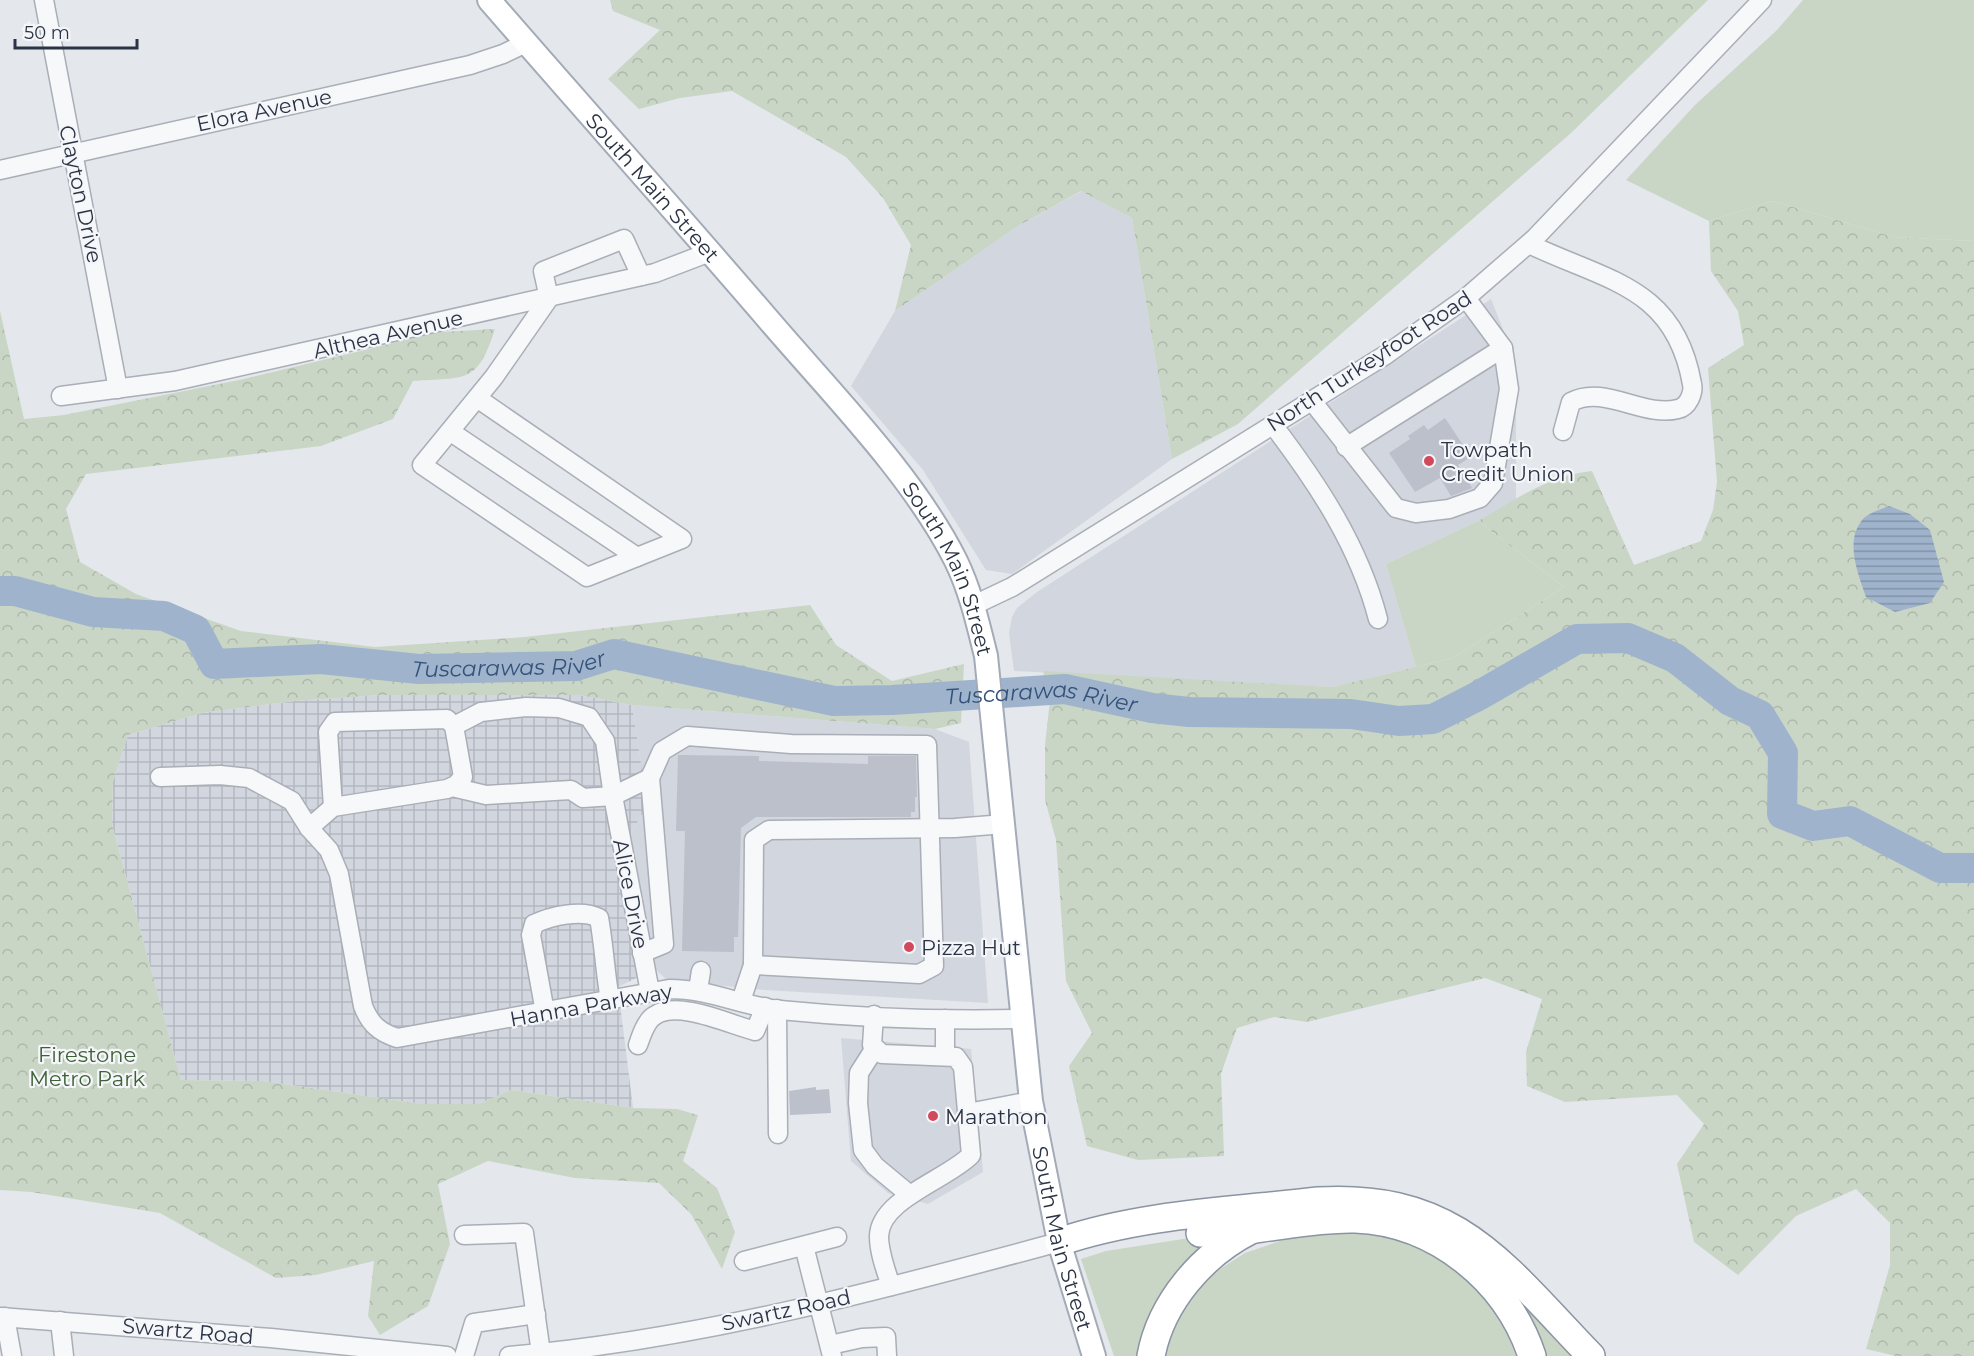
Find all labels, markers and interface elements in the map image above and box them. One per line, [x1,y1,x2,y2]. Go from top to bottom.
scale bar [15,12,136,50]
text: 50 m [24,22,70,44]
street label: Elora Avenue [194,83,334,137]
street label: South Main Street [581,108,725,267]
street label: Clayton Drive [54,123,108,265]
street label: North Turkeyfoot Road [1262,285,1476,437]
street label: Althea Avenue [311,305,465,363]
place label: Towpath Credit Union [1441,437,1574,486]
marker: Towpath Credit Union [1422,454,1436,468]
street label: South Main Street [898,477,998,658]
water label: Tuscarawas River [411,644,610,683]
water label: Tuscarawas River [944,675,1141,718]
street label: Alice Drive [608,837,654,951]
place label: Pizza Hut [921,935,1021,960]
marker: Pizza Hut [902,940,916,954]
street label: Hanna Parkway [508,978,675,1032]
park label: Firestone Metro Park [29,1042,145,1091]
place label: Marathon [945,1104,1048,1129]
marker: Marathon [926,1109,940,1123]
street label: South Main Street [1028,1144,1098,1334]
street label: Swartz Road [719,1284,853,1336]
street label: Swartz Road [121,1313,255,1349]

